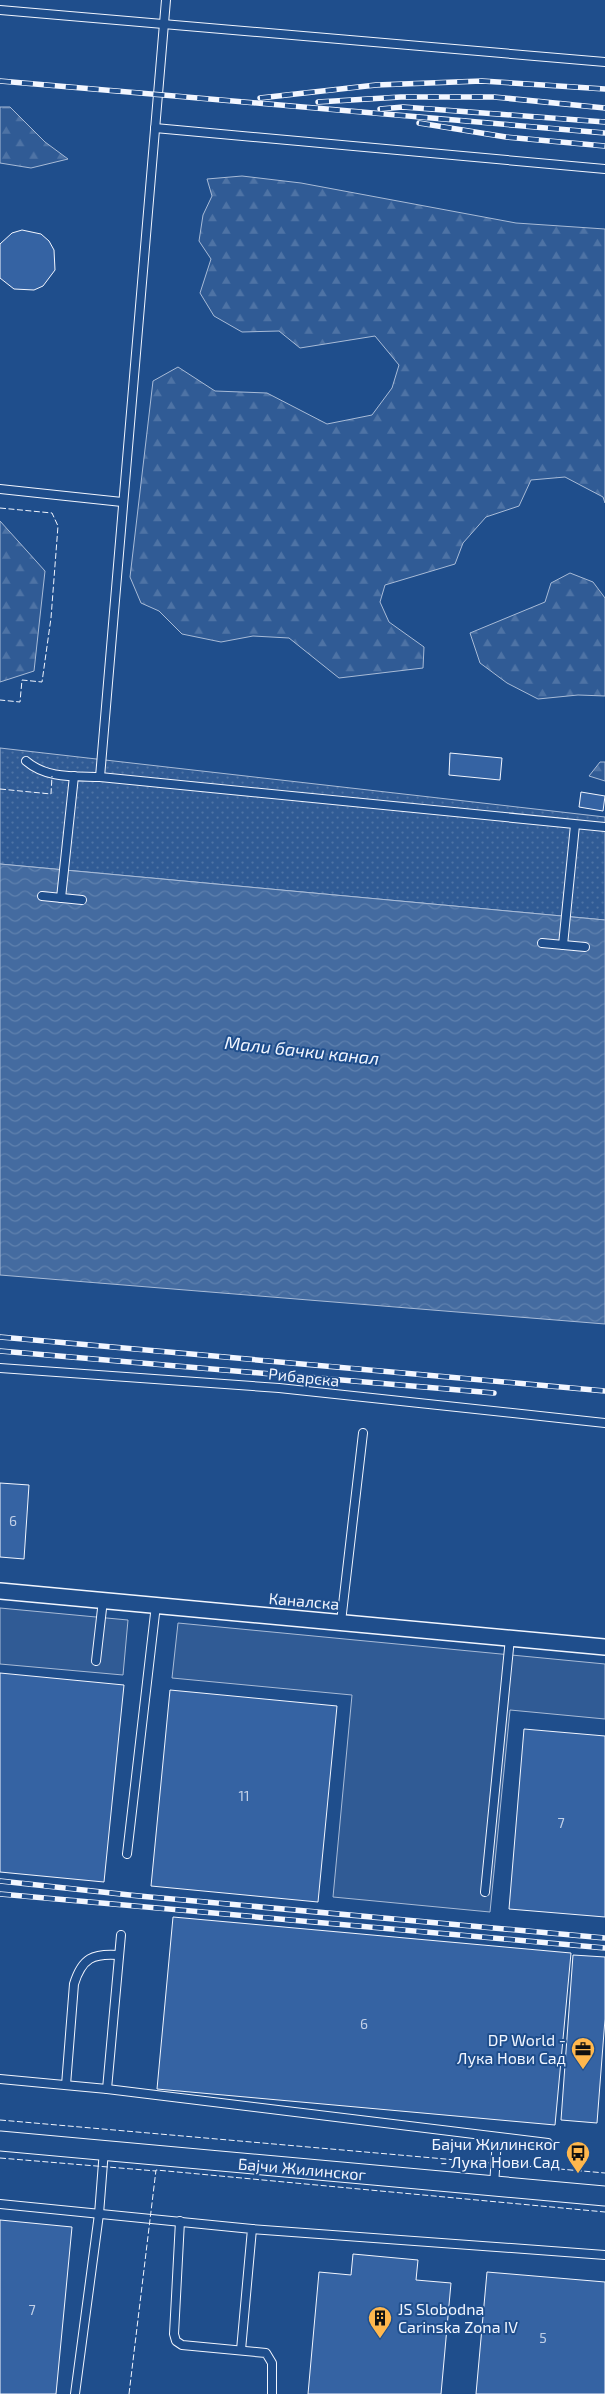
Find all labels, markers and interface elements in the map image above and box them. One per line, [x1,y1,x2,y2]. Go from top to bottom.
water label: Мали бачки канал [224,1031,381,1069]
street label: Рибарска [268,1363,341,1390]
house number: 6 [9,1512,17,1529]
street label: Каналска [268,1588,340,1613]
house number: 11 [238,1787,250,1804]
house number: 7 [557,1814,565,1831]
house number: 6 [360,2015,368,2032]
place label: DP World - Лука Нови Сад [457,2030,566,2068]
office icon: DP World - Лука Нови Сад [570,2036,596,2070]
place label: Бајчи Жилинског - Лука Нови Сад [432,2134,561,2172]
bus stop icon: Бајчи Жилинског - Лука Нови Сад [565,2140,591,2174]
street label: Бајчи Жилинског [237,2153,367,2185]
place label: JS Slobodna Carinska Zona IV [398,2299,518,2336]
house number: 7 [28,2301,36,2318]
building icon: JS Slobodna Carinska Zona IV [367,2305,393,2339]
house number: 5 [539,2329,547,2346]

